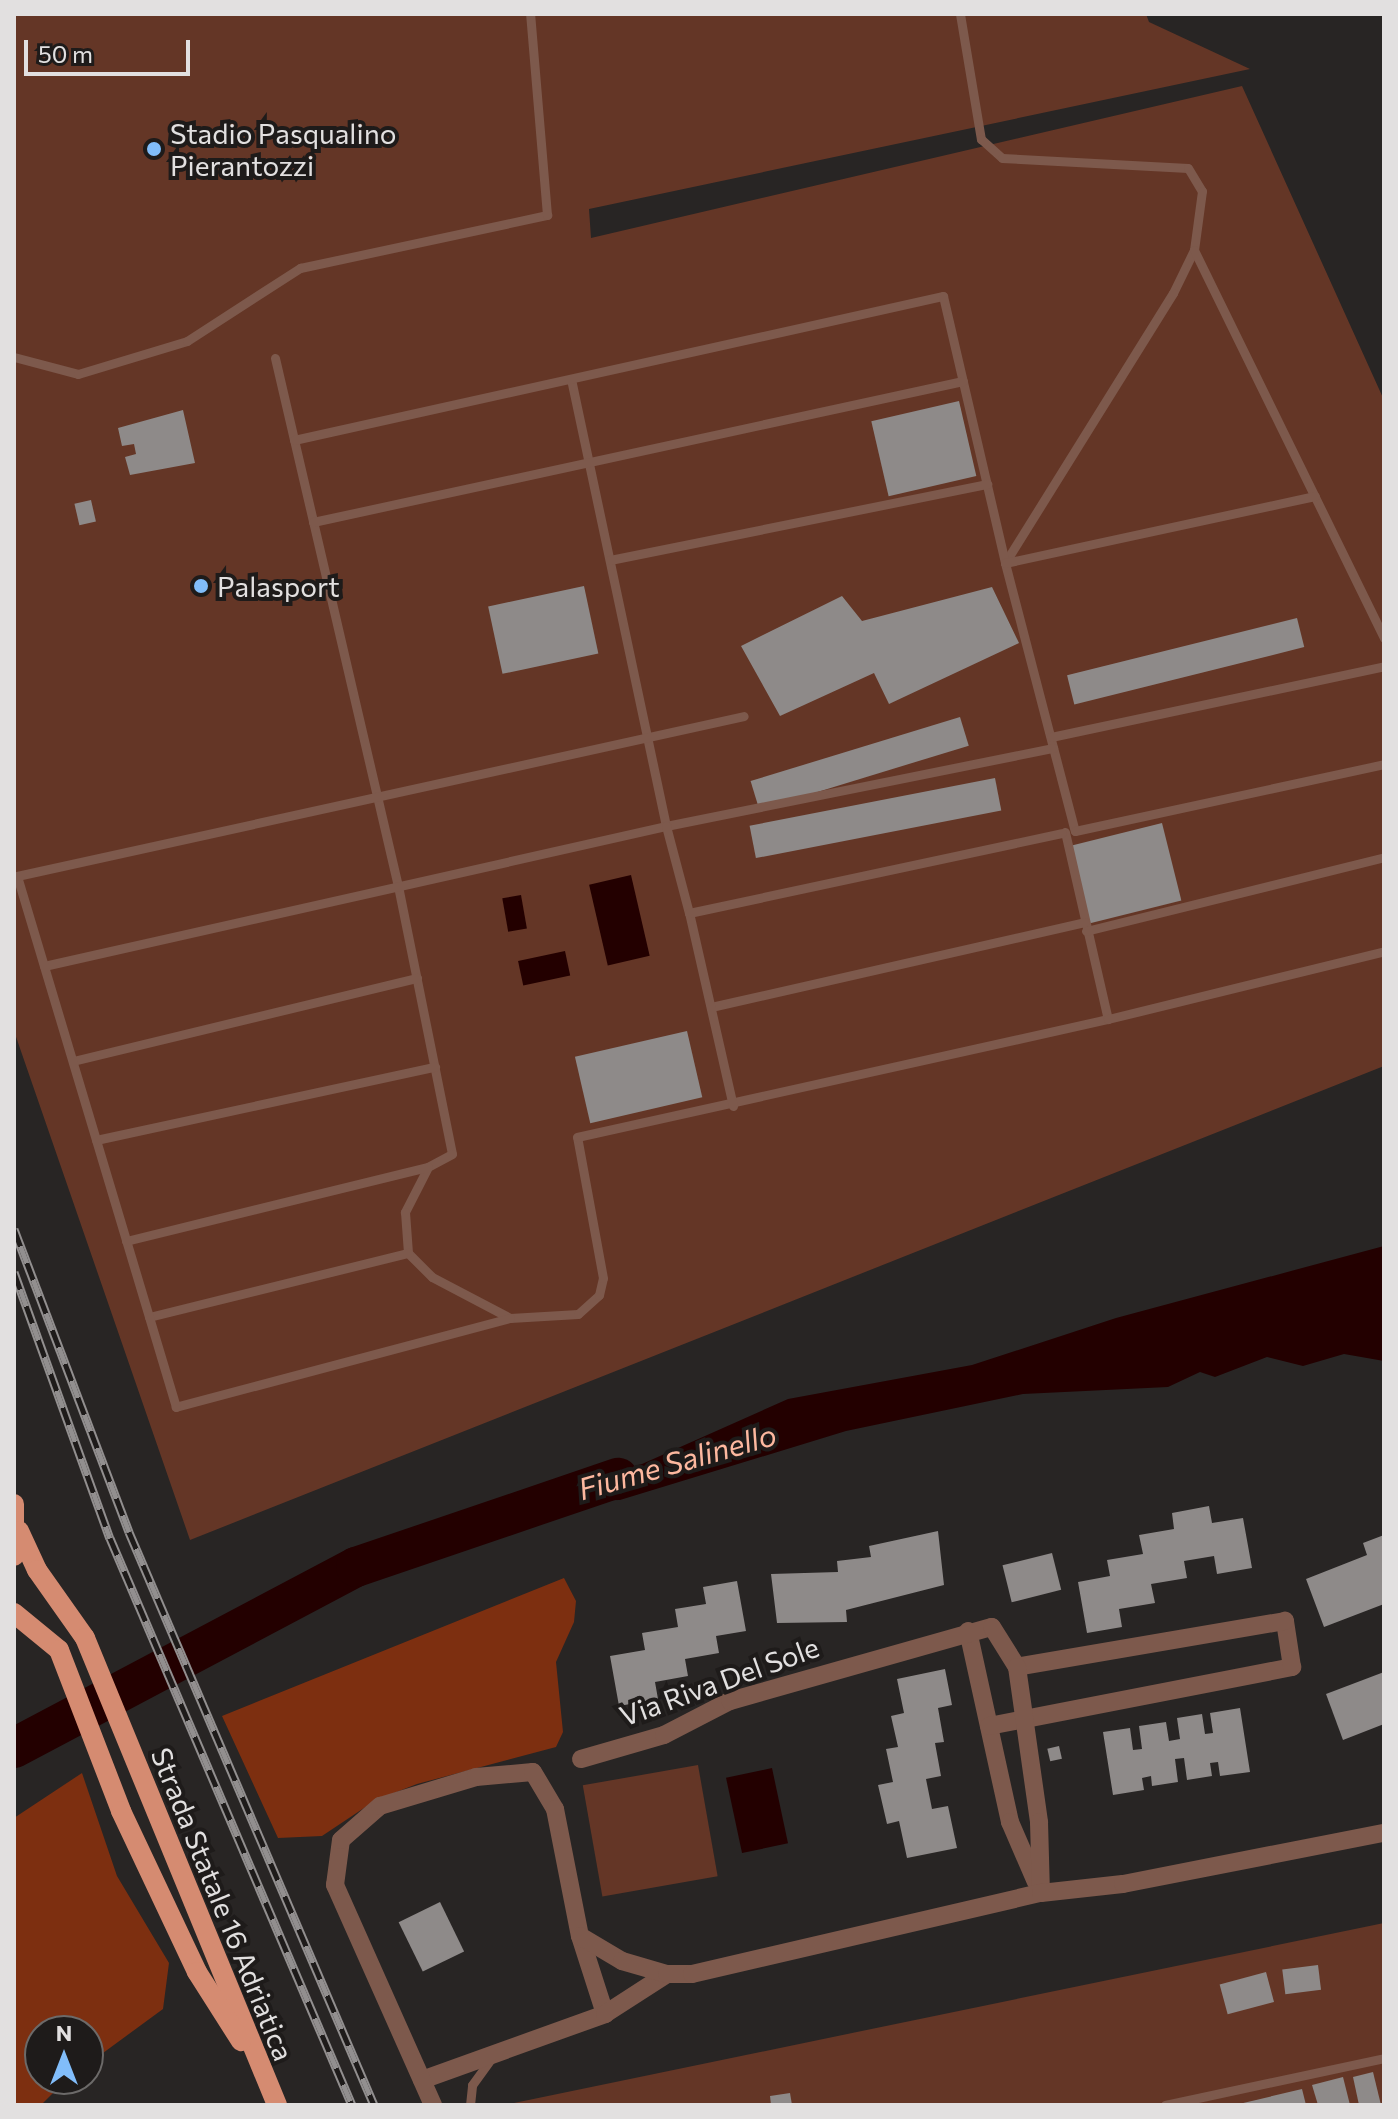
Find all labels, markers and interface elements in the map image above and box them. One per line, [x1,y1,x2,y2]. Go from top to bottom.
scale bar [28,24,194,74]
text: 50 m [38,39,93,68]
place label: Stadio Pasqualino Pierantozzi [170,116,396,182]
marker: Stadio Pasqualino Pierantozzi [145,140,163,158]
place label: Palasport [217,569,340,603]
marker: Palasport [192,577,210,595]
water label: Fiume Salinello [574,1416,780,1506]
street label: Via Riva Del Sole [615,1629,823,1733]
street label: Strada Statale 16 Adriatica [145,1743,301,2065]
north arrow [24,2015,104,2095]
text: N [56,2019,72,2046]

